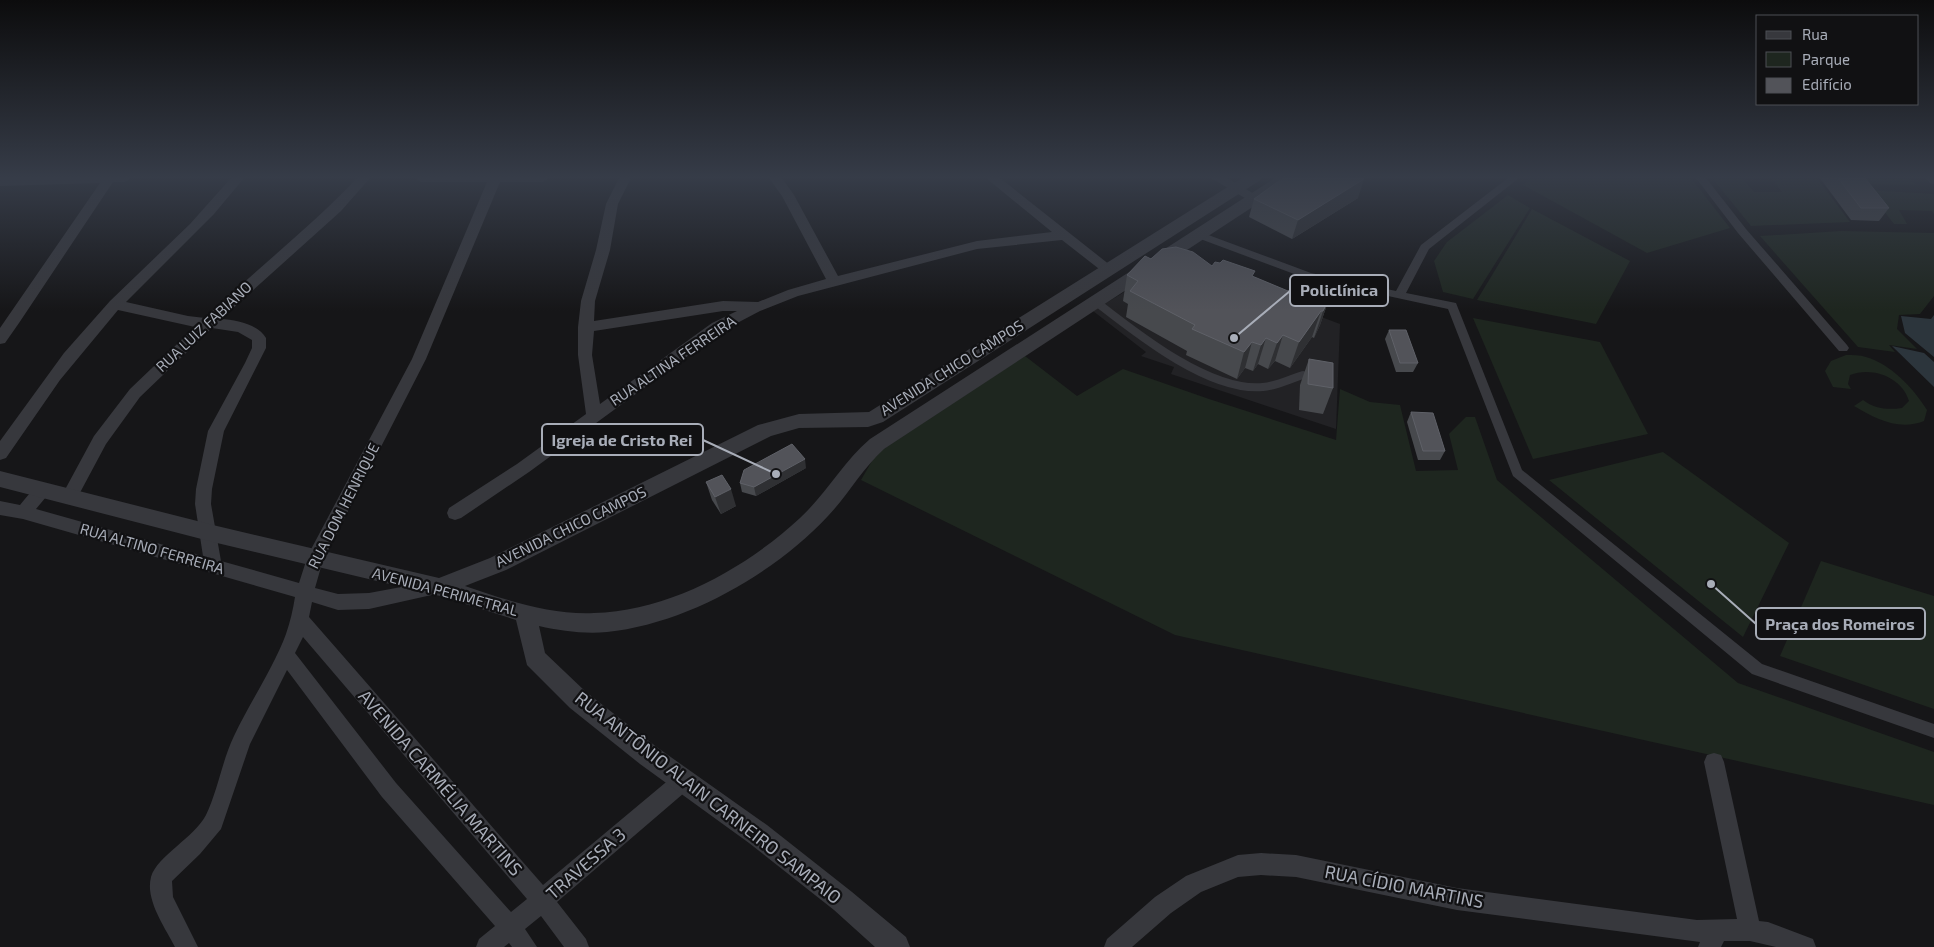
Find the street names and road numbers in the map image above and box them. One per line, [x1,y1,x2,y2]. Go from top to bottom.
street label: RUA LUIZ FABIANO [152,277,255,375]
street label: RUA ALTINA FERREIRA [606,311,739,409]
street label: AVENIDA CHICO CAMPOS [876,316,1026,419]
street label: RUA DOM HENRIQUE [304,440,383,572]
street label: AVENIDA CHICO CAMPOS [492,482,649,570]
street label: RUA ALTINO FERREIRA [78,519,227,577]
street label: AVENIDA PERIMETRAL [370,563,520,619]
street label: AVENIDA CARMÉLIA MARTINS [354,685,527,880]
street label: RUA ANTÔNIO ALAIN CARNEIRO SAMPAIO [571,686,846,908]
street label: TRAVESSA 3 [541,823,630,904]
street label: RUA CÍDIO MARTINS [1323,860,1485,912]

